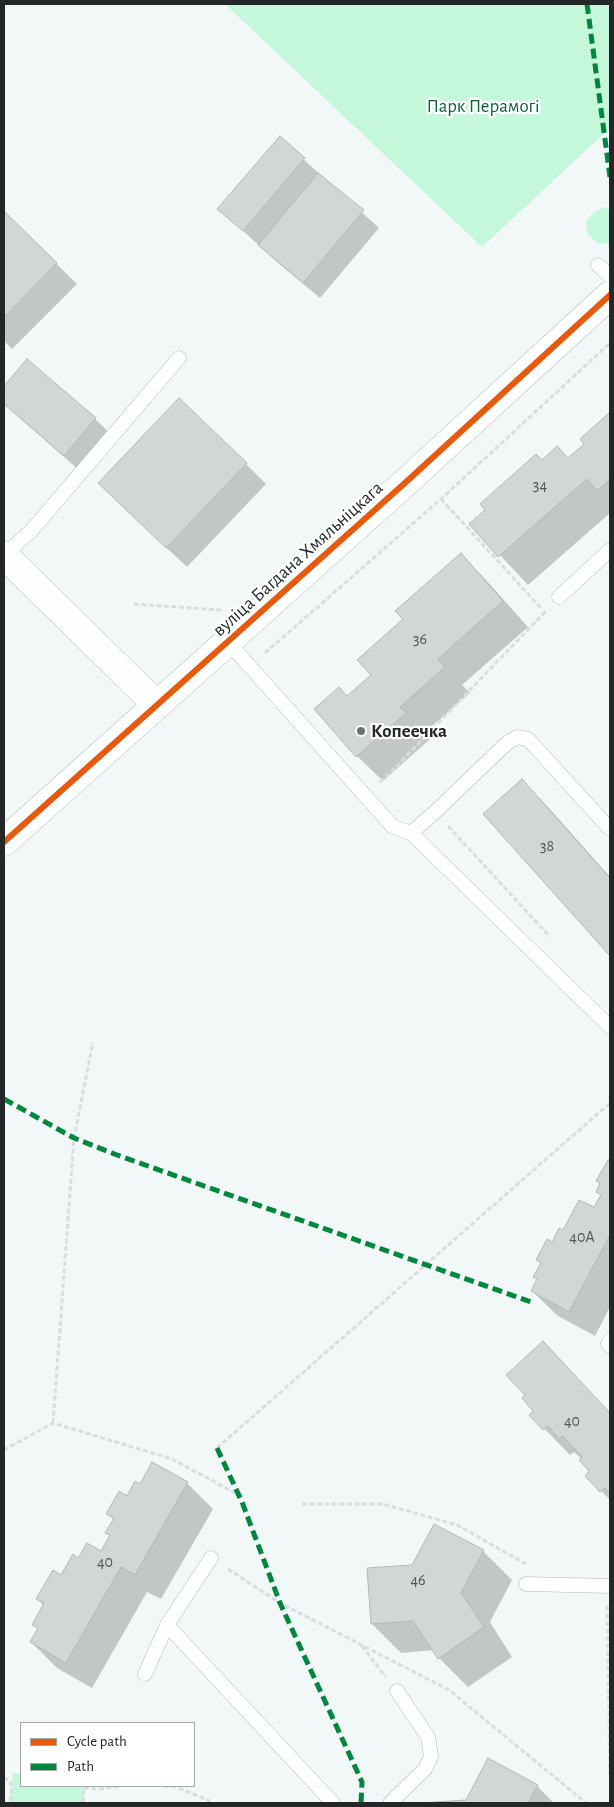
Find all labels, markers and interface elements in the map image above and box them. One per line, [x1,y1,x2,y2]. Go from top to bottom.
park label: Парк Перамогі [426,95,540,117]
house number: 34 [533,475,547,495]
street label: вуліца Багдана Хмяльніцкага [208,477,388,641]
house number: 36 [413,629,427,649]
place label: Копеечка [371,720,447,742]
marker: Копеечка [355,725,367,737]
house number: 38 [540,836,554,856]
house number: 40А [569,1227,595,1247]
house number: 40 [564,1411,580,1431]
house number: 40 [97,1552,113,1572]
house number: 46 [410,1570,426,1590]
legend [20,1722,195,1787]
text: Cycle path [67,1734,127,1749]
text: Path [67,1759,94,1774]

